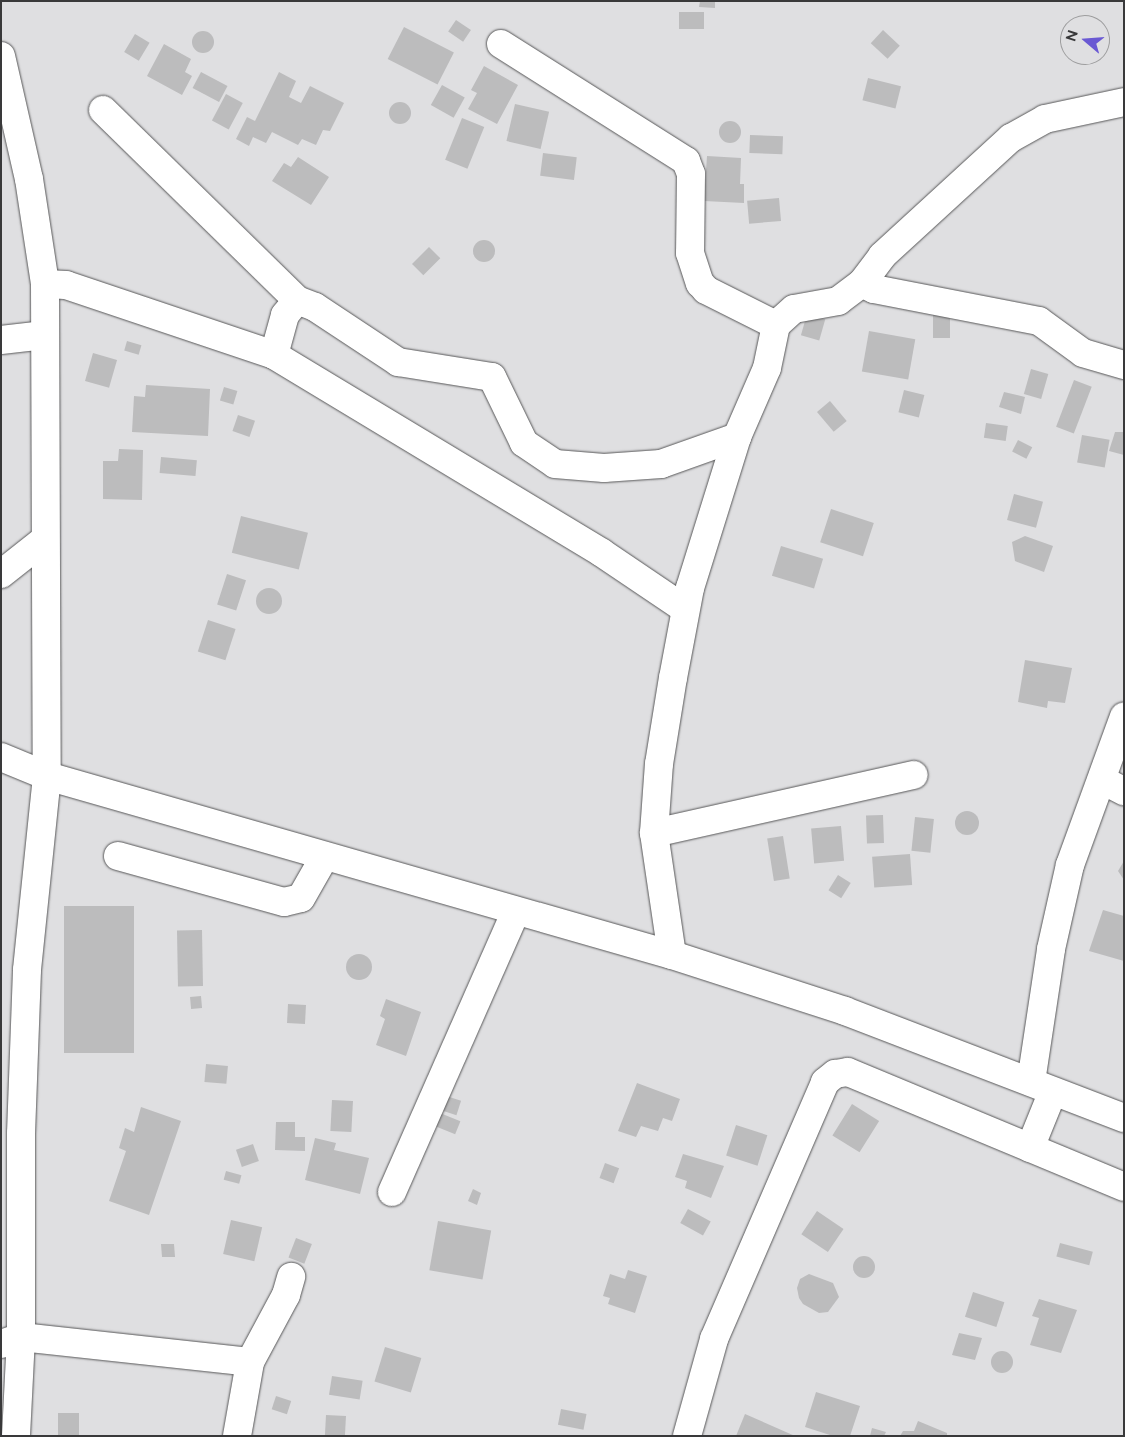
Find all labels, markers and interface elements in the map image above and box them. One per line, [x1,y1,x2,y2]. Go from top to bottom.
north arrow [1060,15,1110,65]
text: N [1062,28,1081,43]

